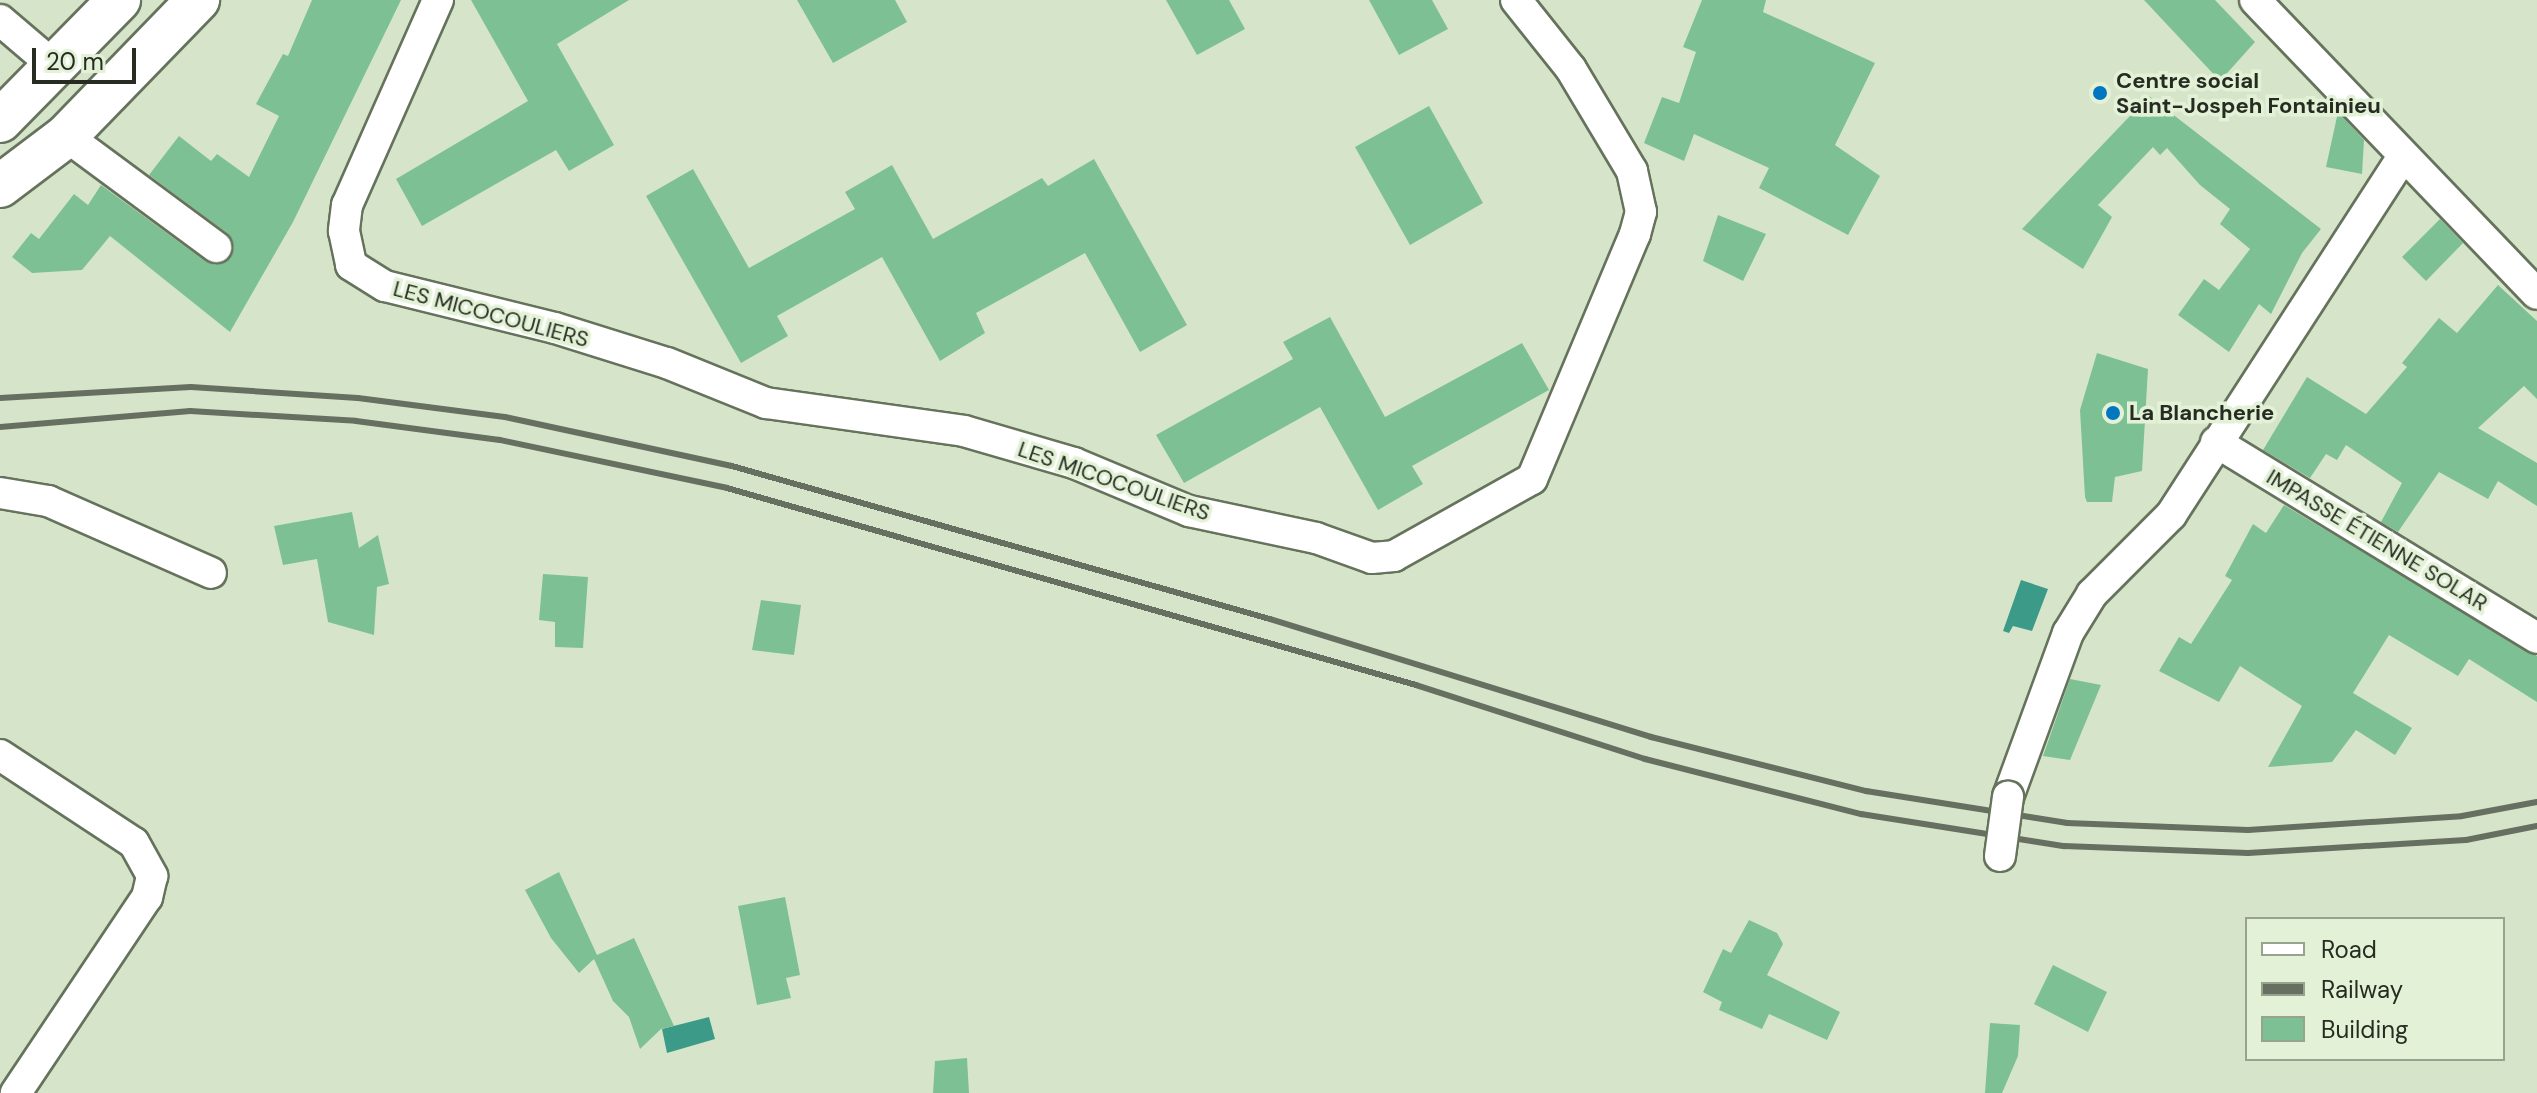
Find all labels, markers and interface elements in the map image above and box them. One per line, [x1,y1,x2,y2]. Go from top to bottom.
scale bar [36,32,140,82]
text: 20 m [46,46,104,77]
place label: Centre social Saint-Jospeh Fontainieu [2116,67,2381,118]
marker: Centre social Saint-Jospeh Fontainieu [2091,84,2109,102]
street label: LES MICOCOULIERS [390,275,592,353]
place label: La Blancherie [2129,400,2274,426]
marker: La Blancherie [2104,404,2122,422]
street label: LES MICOCOULIERS [1015,436,1213,526]
street label: IMPASSE ÉTIENNE SOLAR [2262,464,2492,616]
legend [2245,917,2505,1061]
text: Road [2321,934,2377,965]
text: Railway [2321,974,2403,1005]
text: Building [2321,1014,2408,1045]

